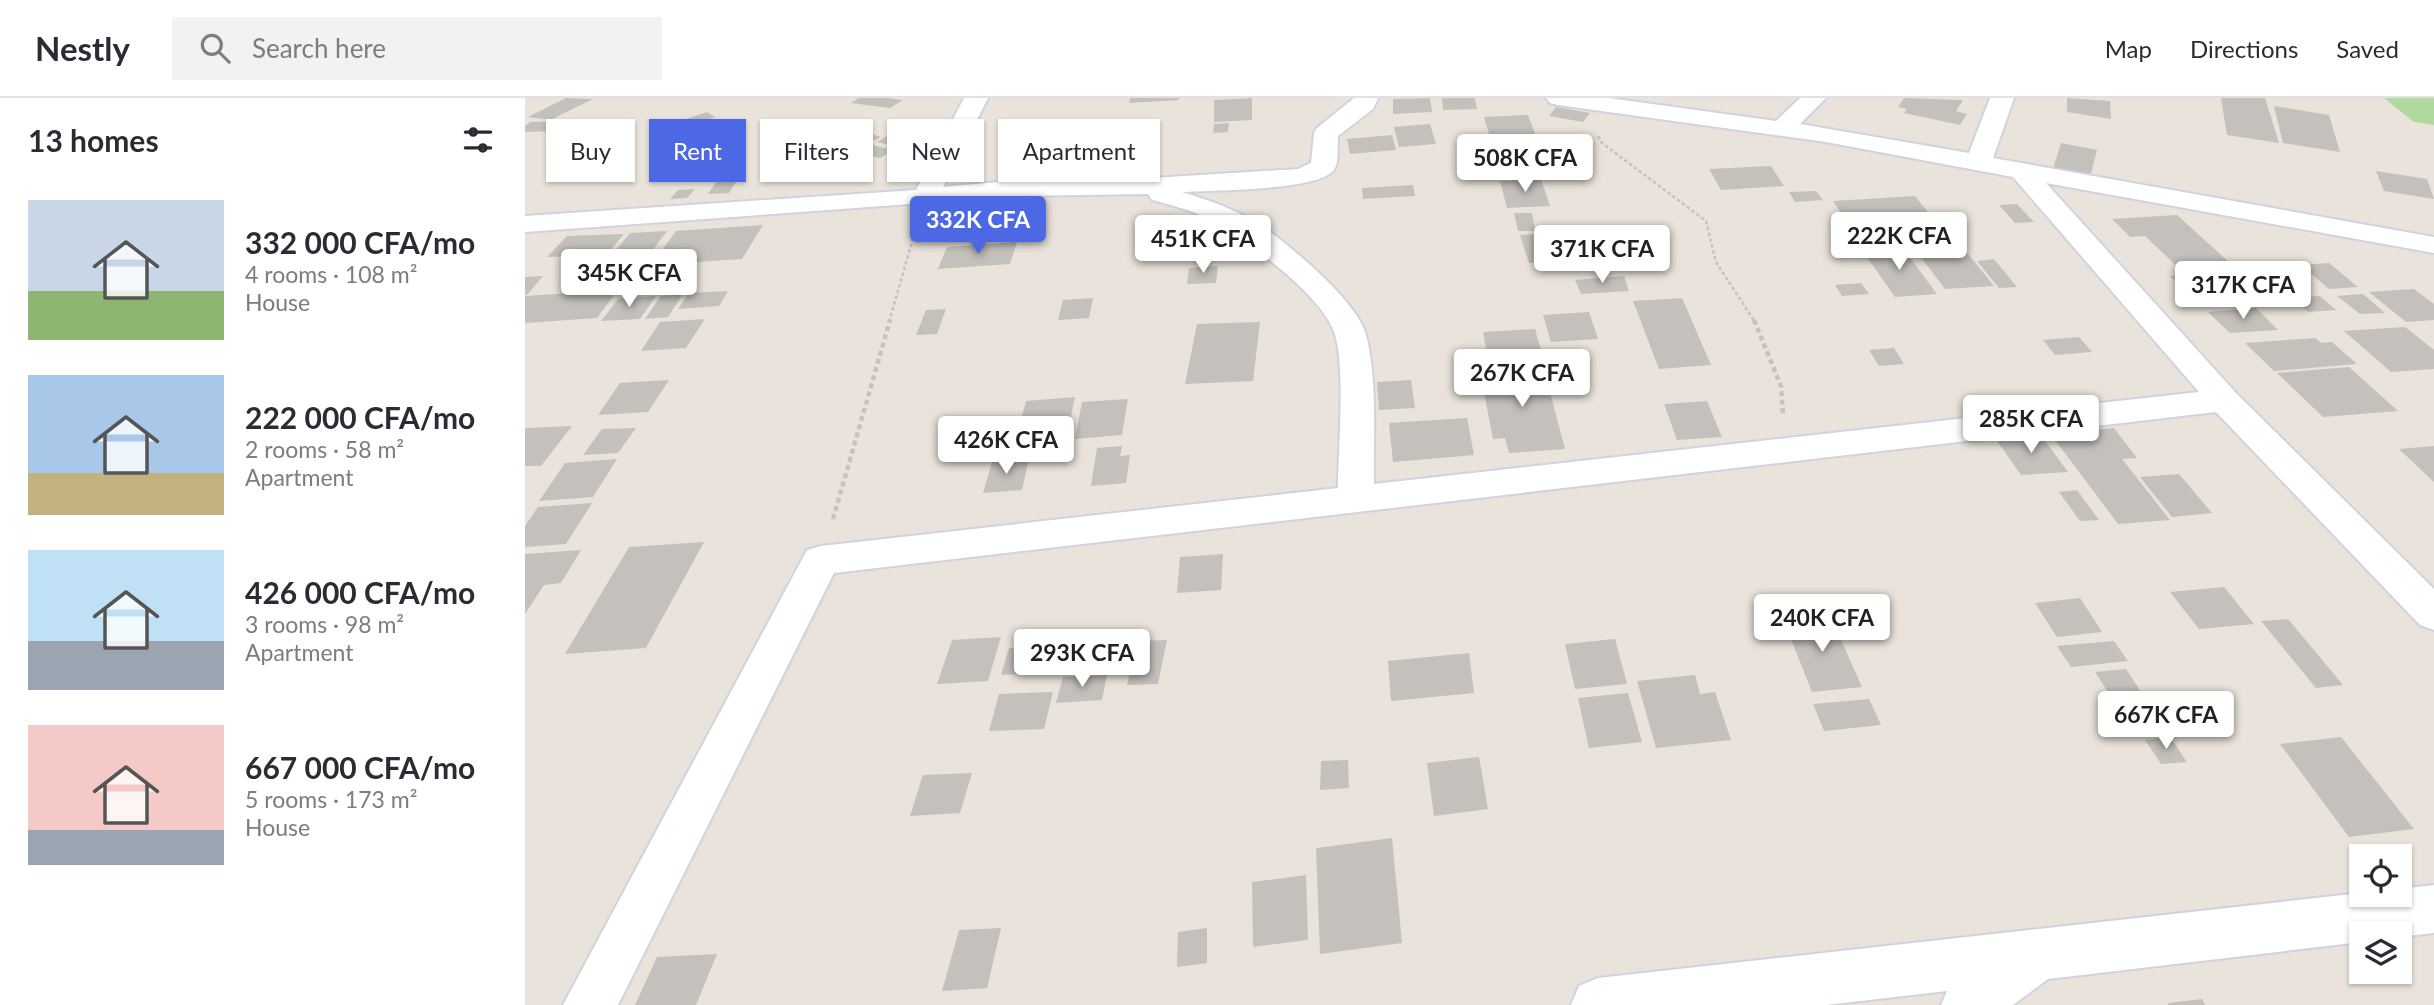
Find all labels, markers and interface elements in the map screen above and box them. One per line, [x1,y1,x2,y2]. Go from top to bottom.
search box [172,17,662,80]
text: Nestly [35,28,130,68]
icon: search [196,29,234,67]
text: Search here [252,32,386,64]
text: Map [2105,34,2152,63]
text: Directions [2190,34,2298,63]
text: Saved [2336,34,2399,63]
chip: Buy [546,119,635,182]
chip: Rent [649,119,746,182]
chip: Filters [760,119,873,182]
chip: New [887,119,984,182]
chip: Apartment [998,119,1160,182]
icon: filters [459,121,497,159]
text: 13 homes [28,122,159,158]
pin: 508K CFA [1453,134,1597,194]
text: 508K CFA [1473,143,1577,171]
pin: 332K CFA [906,197,1050,256]
text: 332K CFA [926,205,1030,233]
pin: 222K CFA [1827,212,1971,272]
pin: 451K CFA [1131,216,1275,275]
text: 222K CFA [1847,221,1951,249]
text: 332 000 CFA/mo [245,224,475,260]
text: 451K CFA [1151,224,1255,252]
pin: 371K CFA [1530,226,1674,285]
icon: home [84,228,168,312]
text: 371K CFA [1550,234,1654,262]
pin: 345K CFA [557,250,701,309]
text: 345K CFA [577,258,681,286]
text: 4 rooms · 108 m² [245,260,417,288]
pin: 317K CFA [2171,262,2315,321]
text: 317K CFA [2191,270,2295,298]
text: House [245,288,310,316]
pin: 267K CFA [1450,350,1594,409]
text: 267K CFA [1470,358,1574,386]
pin: 285K CFA [1959,396,2103,455]
text: 222 000 CFA/mo [245,399,475,435]
icon: home [84,403,168,487]
text: 285K CFA [1979,404,2083,432]
pin: 426K CFA [934,416,1078,476]
text: 426K CFA [954,425,1058,453]
text: 2 rooms · 58 m² [245,435,404,463]
text: Apartment [245,463,353,491]
text: 426 000 CFA/mo [245,574,475,610]
icon: home [84,578,168,662]
pin: 240K CFA [1750,594,1894,654]
text: 240K CFA [1770,603,1874,631]
text: 3 rooms · 98 m² [245,610,404,638]
pin: 293K CFA [1010,630,1154,689]
text: Apartment [245,638,353,666]
text: 293K CFA [1030,638,1134,666]
pin: 667K CFA [2094,692,2238,751]
text: 667K CFA [2114,700,2218,728]
text: 667 000 CFA/mo [245,749,475,785]
icon: home [84,753,168,837]
text: 5 rooms · 173 m² [245,785,417,813]
text: House [245,813,310,841]
map controls [2349,844,2412,984]
button: locate [2349,844,2412,907]
button: layers [2349,921,2412,984]

